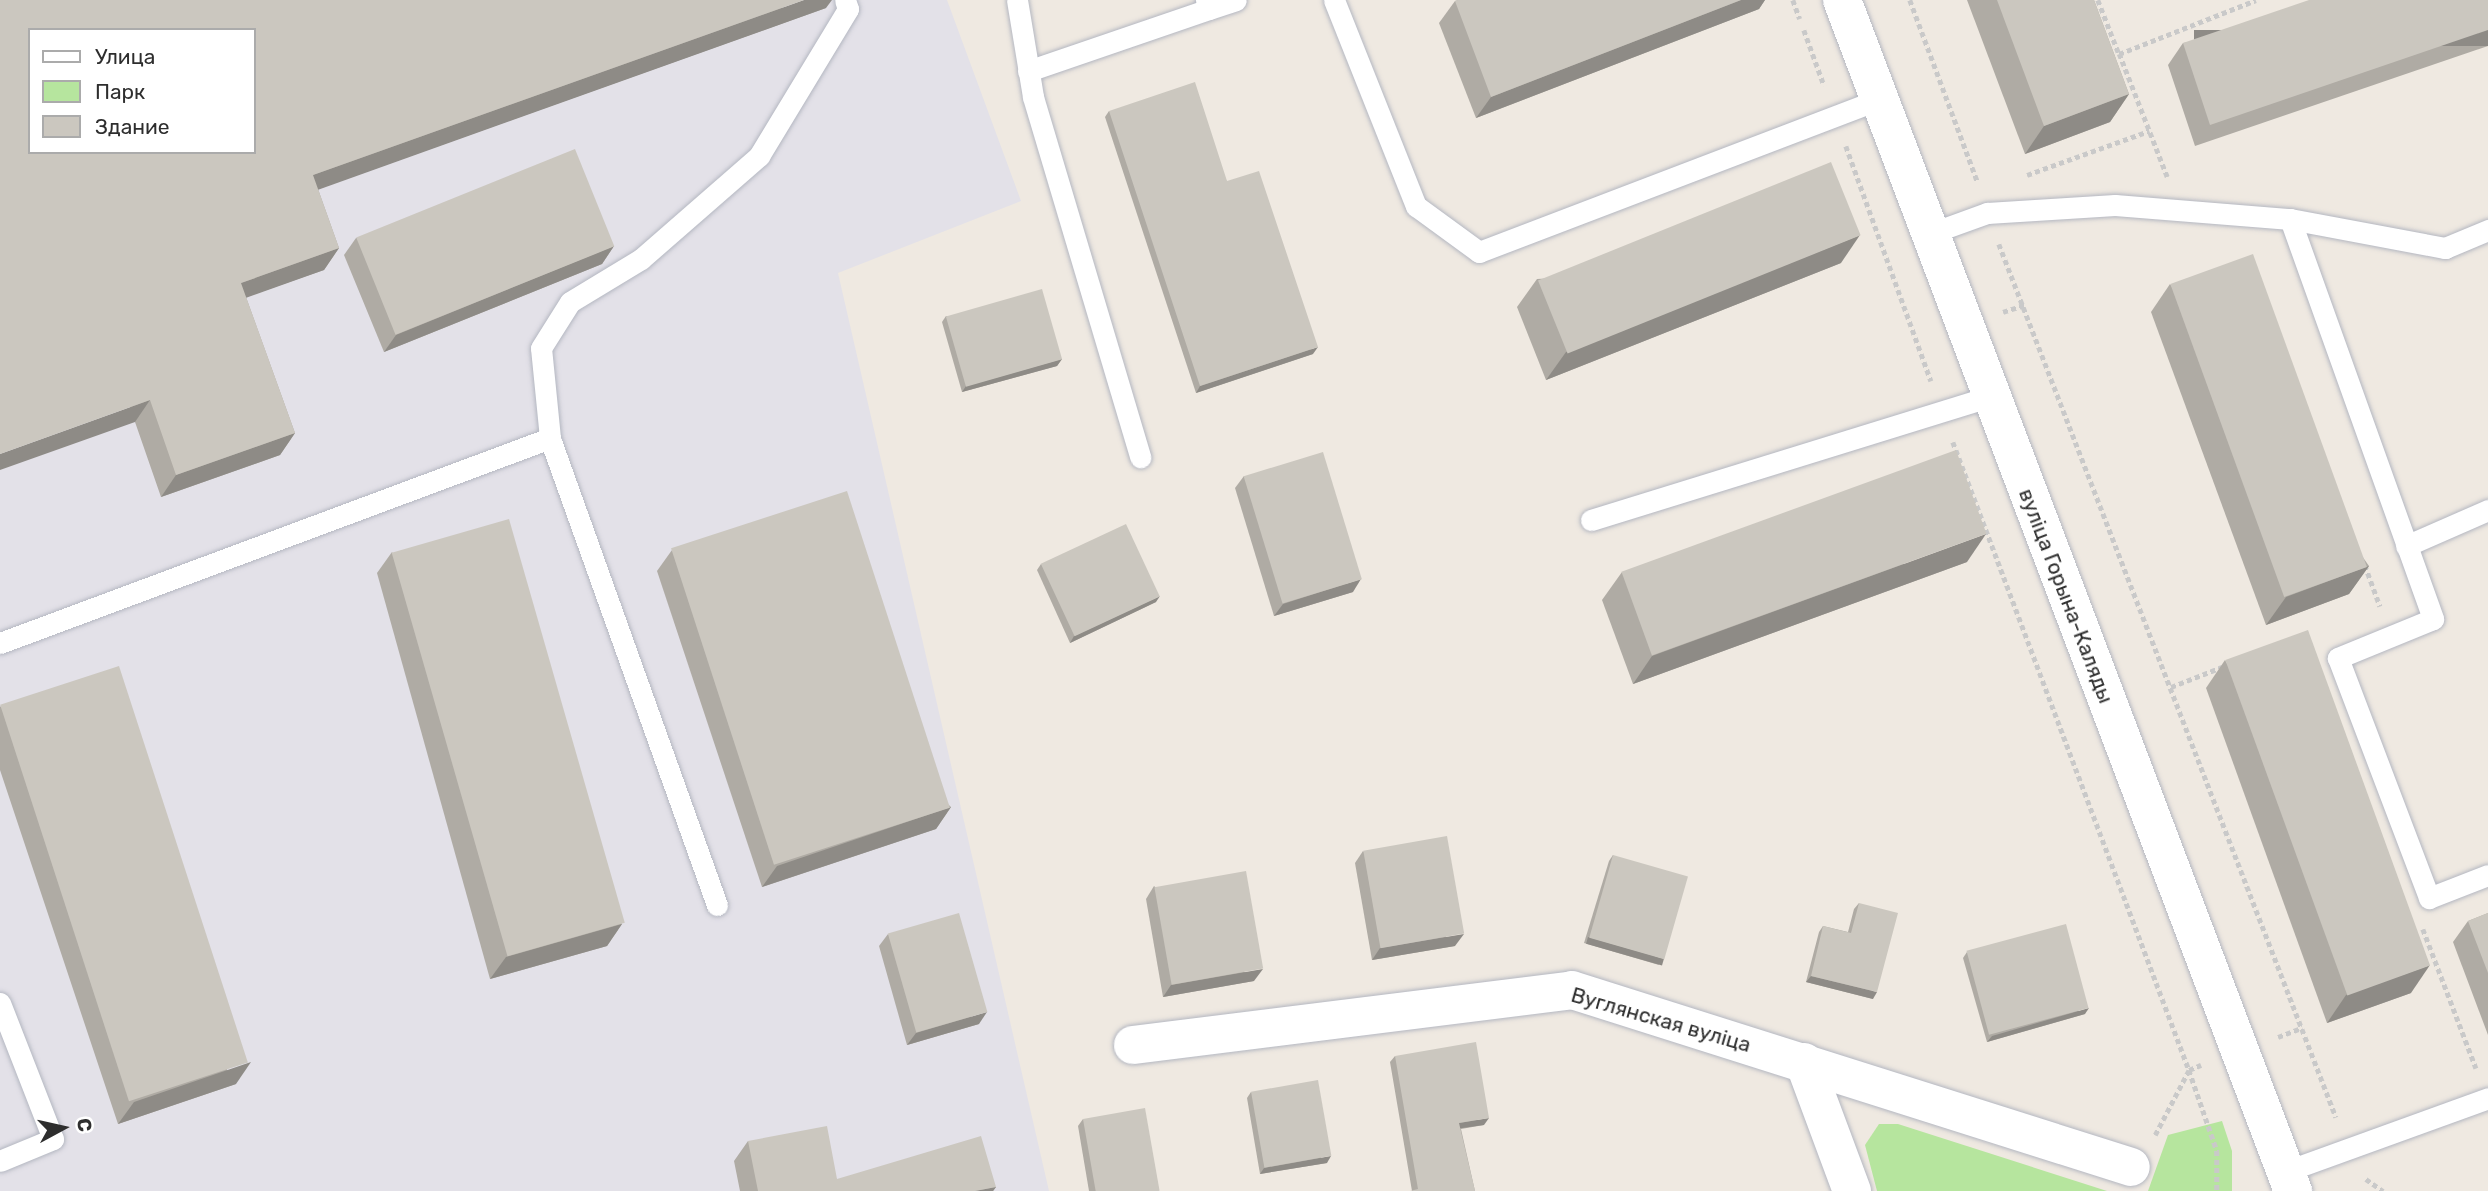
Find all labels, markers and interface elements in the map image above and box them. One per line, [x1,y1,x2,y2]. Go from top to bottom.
legend [28,28,256,154]
text: Улица [95,44,155,69]
text: Парк [95,79,145,104]
text: Здание [95,114,170,139]
street label: вуліца Горына-Каляды [2013,485,2119,707]
street label: Вуглянская вуліца [1568,982,1754,1058]
north arrow [28,1093,98,1163]
text: С [72,1117,97,1133]

